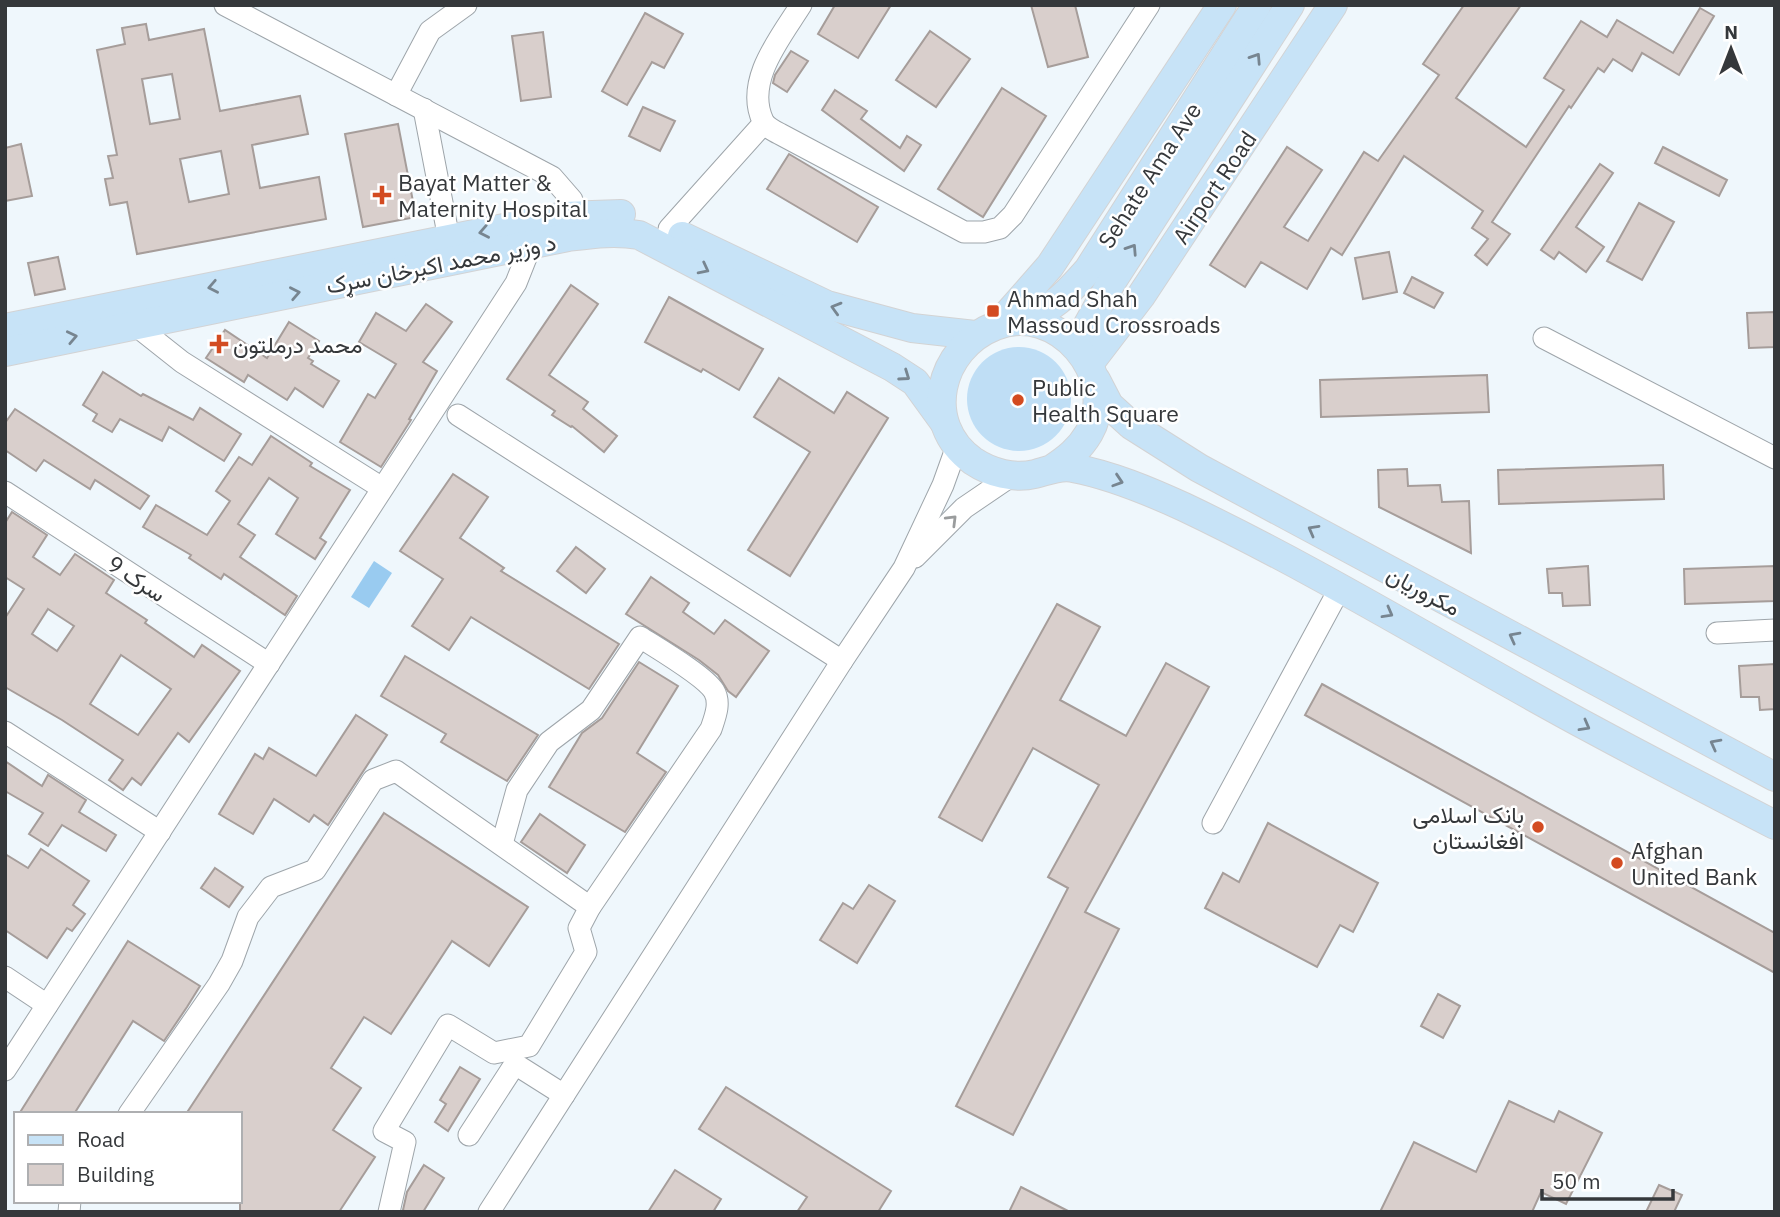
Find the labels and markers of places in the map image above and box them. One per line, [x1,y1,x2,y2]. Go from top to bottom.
place label: Bayat Matter & Maternity Hospital [398,167,588,223]
marker: Bayat Matter & Maternity Hospital [372,185,392,205]
place label: Ahmad Shah Massoud Crossroads [1007,283,1221,339]
marker: Ahmad Shah Massoud Crossroads [985,303,1001,319]
place label: محمد درملتون [233,329,362,360]
marker: محمد درملتون [211,336,227,352]
place label: Public Health Square [1032,372,1179,428]
marker: Public Health Square [1010,392,1026,408]
place label: بانک اسلامی افغانستان [1413,799,1524,855]
marker: بانک اسلامی افغانستان [1530,819,1546,835]
place label: Afghan United Bank [1631,835,1757,891]
marker: Afghan United Bank [1609,855,1625,871]

